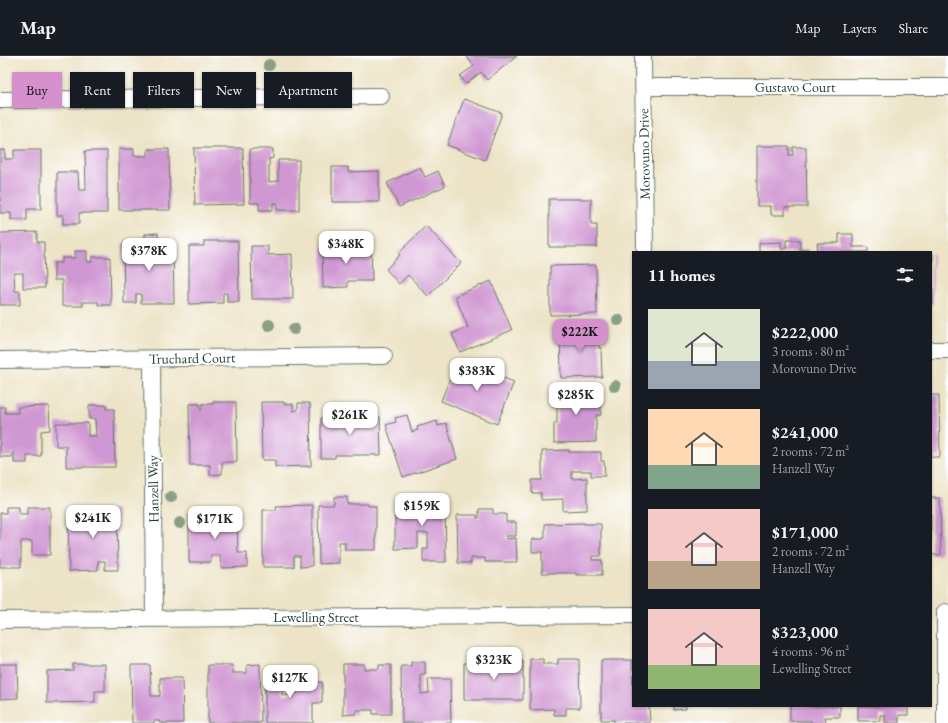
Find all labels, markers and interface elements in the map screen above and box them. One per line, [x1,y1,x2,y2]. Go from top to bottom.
text: Map [20,15,56,40]
text: Map [795,19,820,37]
text: Layers [842,19,877,37]
text: Share [899,19,928,37]
chip: Buy [12,72,62,108]
chip: Rent [70,72,125,108]
chip: Filters [133,72,194,108]
chip: New [202,72,256,108]
chip: Apartment [264,72,352,108]
street label: Gustavo Court [755,78,836,96]
street label: Morovuno Drive [634,108,654,200]
pin: $348K [318,231,374,265]
text: $348K [328,235,364,252]
pin: $378K [121,238,177,272]
text: $378K [131,242,167,259]
text: 11 homes [648,264,715,286]
icon: filters [894,264,916,286]
pin: $222K [552,319,608,353]
text: $222,000 [772,321,838,343]
text: $222K [562,323,598,340]
icon: home [680,325,728,373]
text: 3 rooms · 80 m² [772,343,849,360]
street label: Truchard Court [149,348,236,368]
pin: $383K [449,358,505,392]
text: Morovuno Drive [772,360,857,377]
text: $383K [459,362,495,379]
pin: $285K [548,382,604,416]
text: $285K [558,386,594,403]
pin: $261K [322,402,378,436]
text: $261K [332,406,368,423]
text: $241,000 [772,421,838,443]
icon: home [680,425,728,473]
text: 2 rooms · 72 m² [772,443,849,460]
street label: Hanzell Way [143,454,163,523]
text: Hanzell Way [772,460,835,477]
pin: $159K [394,493,450,527]
text: $159K [404,497,440,514]
pin: $241K [65,505,121,539]
pin: $171K [187,506,243,540]
text: $241K [75,509,111,526]
text: $171K [197,510,233,527]
text: $171,000 [772,521,838,543]
icon: home [680,525,728,573]
text: 2 rooms · 72 m² [772,543,849,560]
text: Hanzell Way [772,560,835,577]
street label: Lewelling Street [273,608,359,626]
text: $323,000 [772,621,838,643]
icon: home [680,625,728,673]
text: 4 rooms · 96 m² [772,643,849,660]
pin: $323K [466,647,522,681]
text: $323K [476,651,512,668]
text: Lewelling Street [772,660,851,677]
pin: $127K [262,665,318,699]
text: $127K [272,669,308,686]

